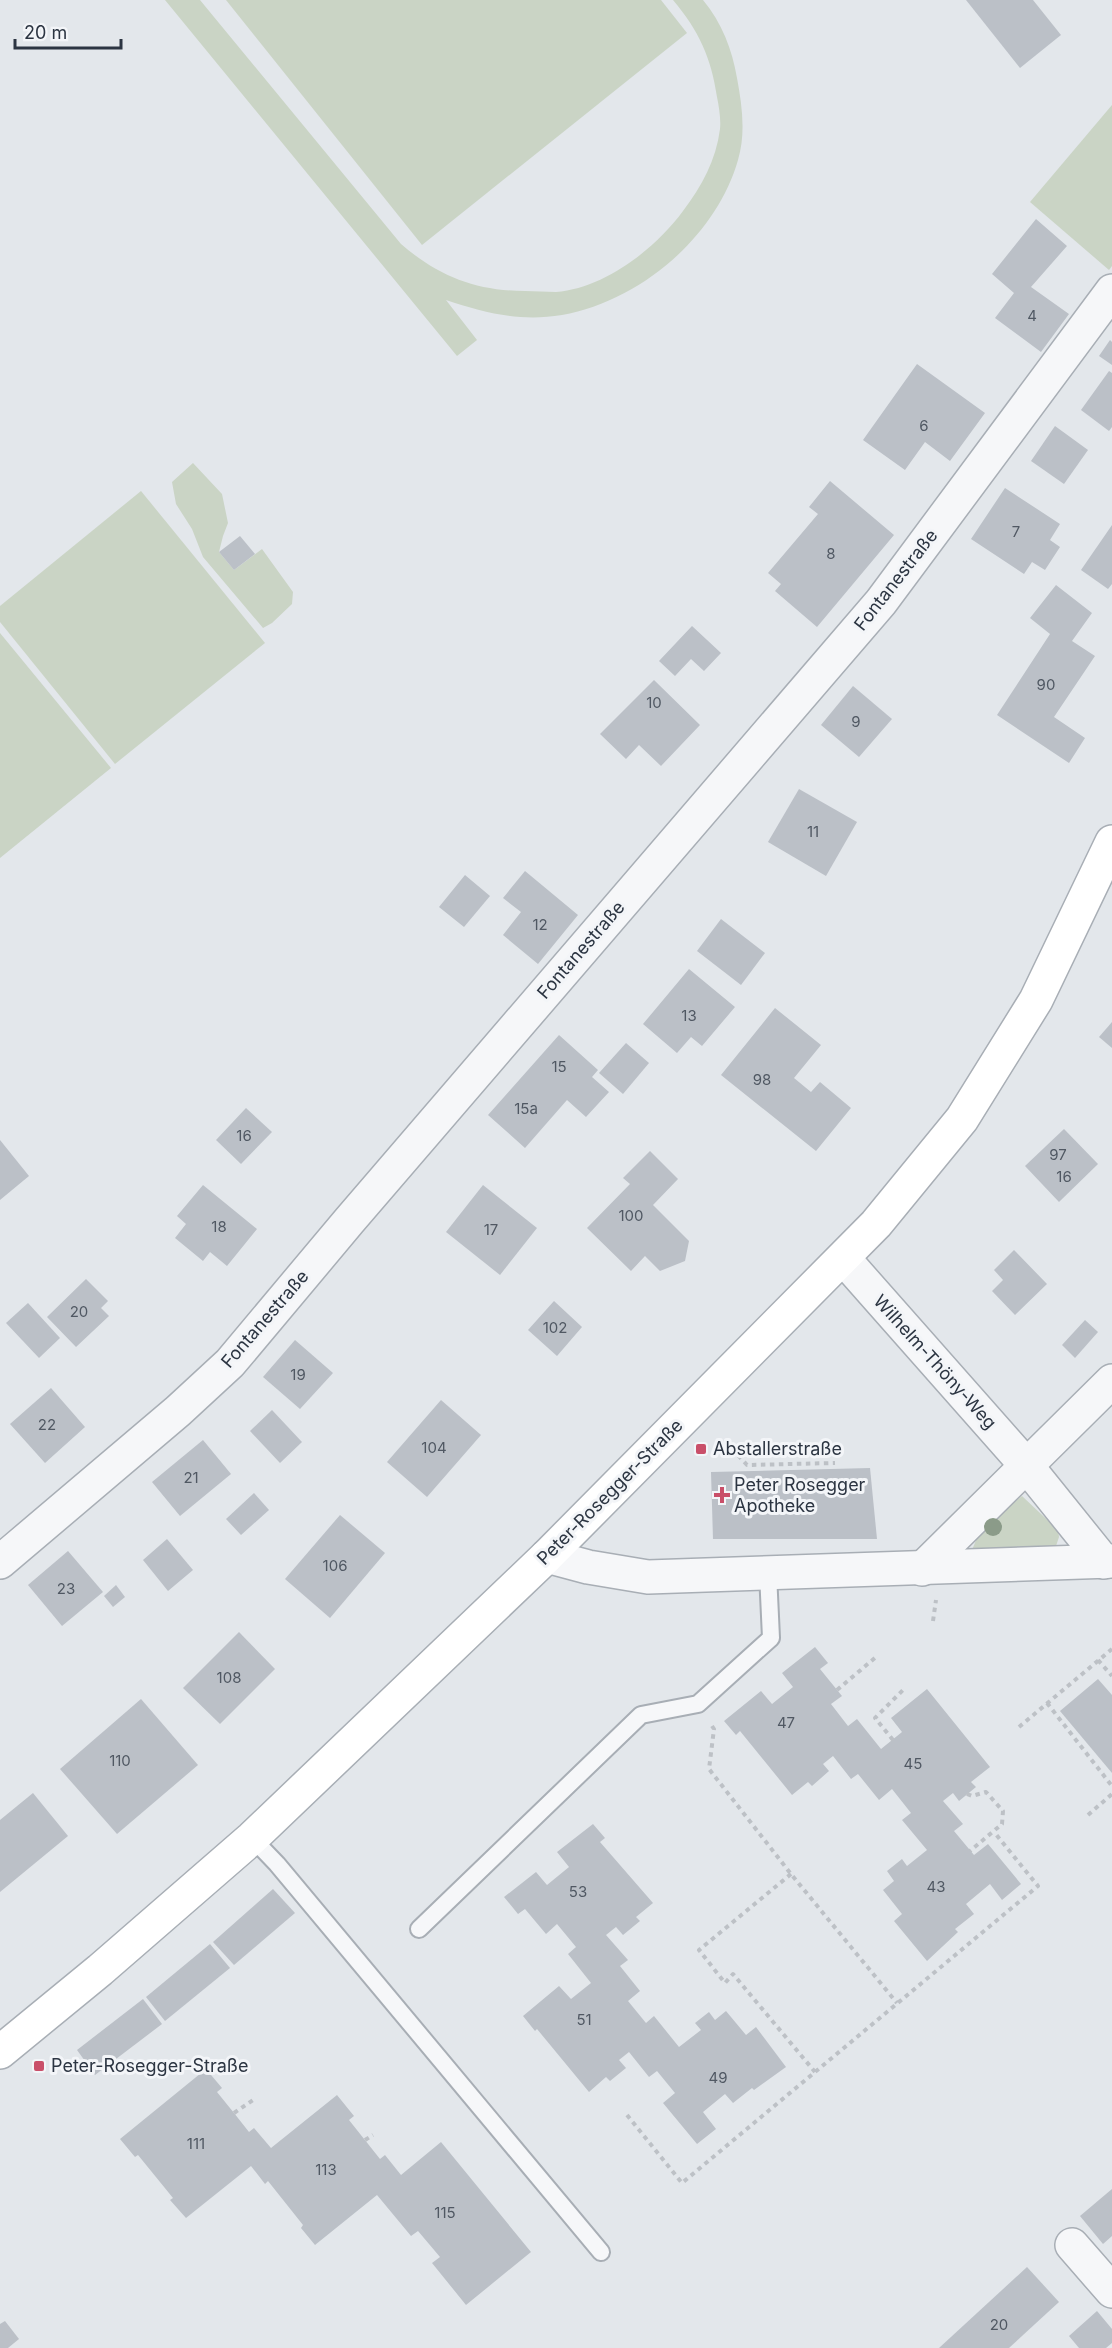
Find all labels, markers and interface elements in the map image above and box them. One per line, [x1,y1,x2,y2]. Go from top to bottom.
scale bar [15,12,122,50]
text: 20 m [24,22,67,43]
house number: 4 [1027,306,1037,325]
house number: 6 [919,416,929,435]
house number: 7 [1012,522,1020,541]
street label: Fontanestraße [850,525,942,634]
house number: 8 [826,544,836,563]
house number: 90 [1037,675,1055,694]
house number: 10 [646,693,662,712]
house number: 9 [851,712,861,731]
house number: 11 [807,822,819,841]
street label: Fontanestraße [533,897,629,1003]
house number: 12 [532,915,548,934]
house number: 13 [681,1006,697,1025]
house number: 15 [551,1057,567,1076]
house number: 98 [753,1070,771,1089]
house number: 15a [514,1099,538,1118]
house number: 16 [236,1126,252,1145]
house number: 97 [1049,1145,1067,1164]
house number: 16 [1056,1167,1072,1186]
house number: 100 [618,1206,644,1225]
house number: 18 [211,1217,227,1236]
house number: 17 [484,1220,498,1239]
street label: Fontanestraße [217,1266,313,1372]
street label: Wilhelm-Thöny-Weg [870,1290,1001,1433]
house number: 20 [70,1302,88,1321]
house number: 102 [543,1318,567,1337]
house number: 19 [290,1365,306,1384]
street label: Peter-Rosegger-Straße [532,1414,687,1569]
house number: 22 [38,1415,56,1434]
house number: 104 [421,1438,447,1457]
place label: Abstallerstraße [713,1438,842,1459]
marker: Abstallerstraße [694,1442,708,1456]
house number: 21 [183,1468,199,1487]
place label: Peter Rosegger Apotheke [734,1474,866,1516]
marker: Peter Rosegger Apotheke [715,1488,729,1502]
house number: 106 [323,1556,347,1575]
house number: 23 [57,1579,75,1598]
house number: 108 [217,1668,241,1687]
house number: 47 [777,1713,795,1732]
house number: 110 [109,1751,131,1770]
house number: 45 [904,1754,922,1773]
house number: 43 [927,1877,945,1896]
house number: 53 [569,1882,587,1901]
house number: 51 [576,2010,592,2029]
place label: Peter-Rosegger-Straße [51,2055,248,2076]
marker: Peter-Rosegger-Straße [32,2059,46,2073]
house number: 49 [709,2068,728,2087]
house number: 111 [187,2134,205,2153]
house number: 113 [315,2160,337,2179]
house number: 115 [434,2203,456,2222]
house number: 20 [990,2315,1008,2334]

